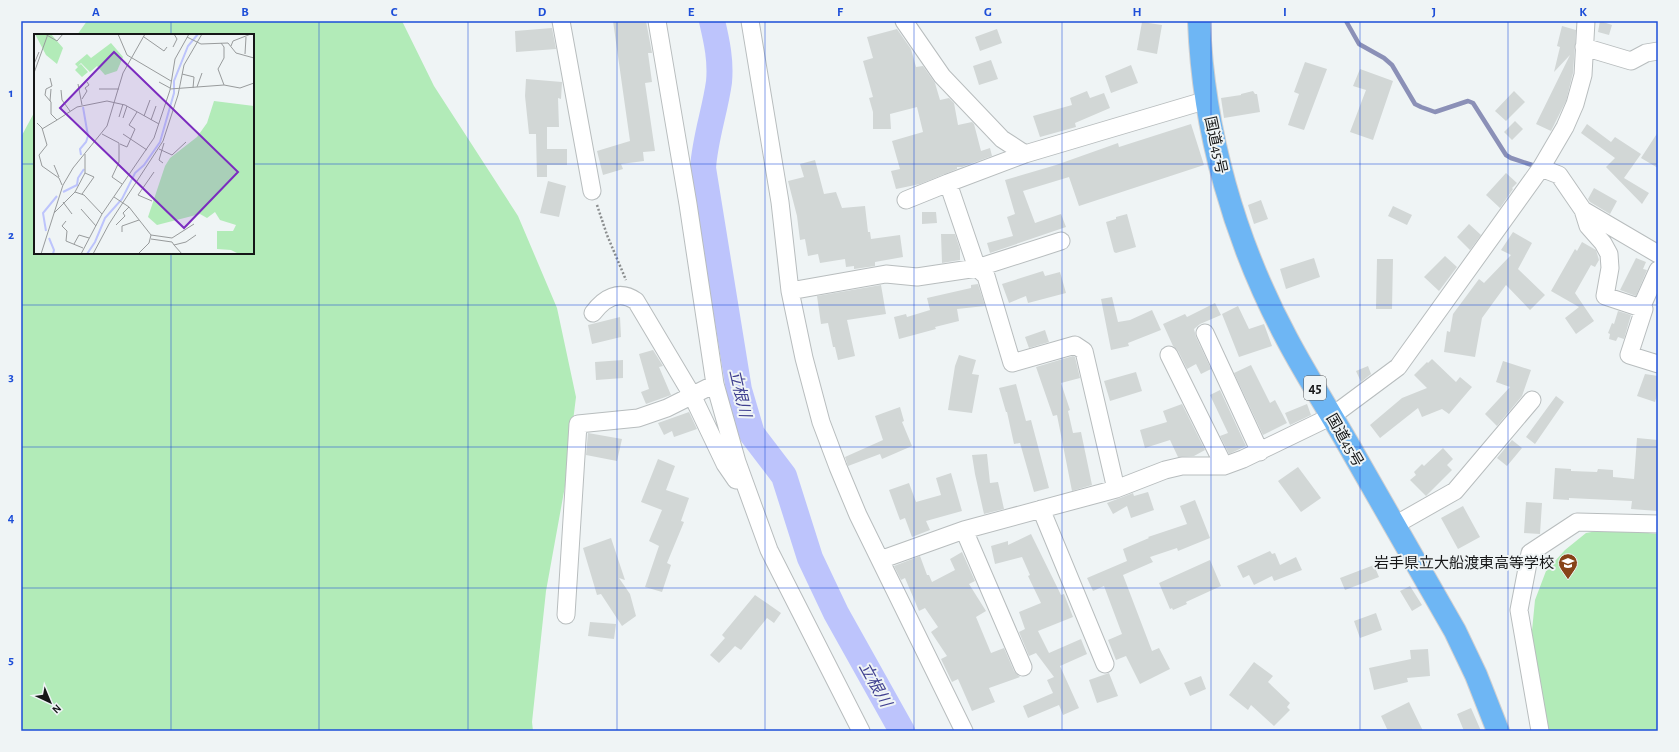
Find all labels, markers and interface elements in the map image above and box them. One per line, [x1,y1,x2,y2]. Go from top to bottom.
text: A [92,6,100,19]
text: B [241,6,249,19]
text: C [391,6,398,19]
text: D [538,6,547,19]
text: E [688,6,695,19]
text: F [837,6,844,19]
text: G [984,6,992,19]
text: H [1132,6,1142,19]
text: I [1283,6,1287,19]
text: J [1432,6,1436,19]
text: K [1579,6,1587,19]
inset map [34,34,254,254]
text: 1 [9,87,13,100]
street label: 国道45号 [1202,115,1230,175]
text: 2 [8,229,14,242]
water label: 立根川 [727,368,755,420]
text: 3 [8,371,14,384]
road number: 45 [1304,376,1326,400]
street label: 国道45号 [1323,411,1367,469]
text: 4 [8,512,15,525]
school or university icon: 岩手県立大船渡東高等学校 [1557,552,1579,580]
place label: 岩手県立大船渡東高等学校 [1374,555,1554,571]
text: 5 [8,654,14,667]
water label: 立根川 [856,659,896,711]
north arrow [30,682,70,722]
text: N [50,702,63,715]

